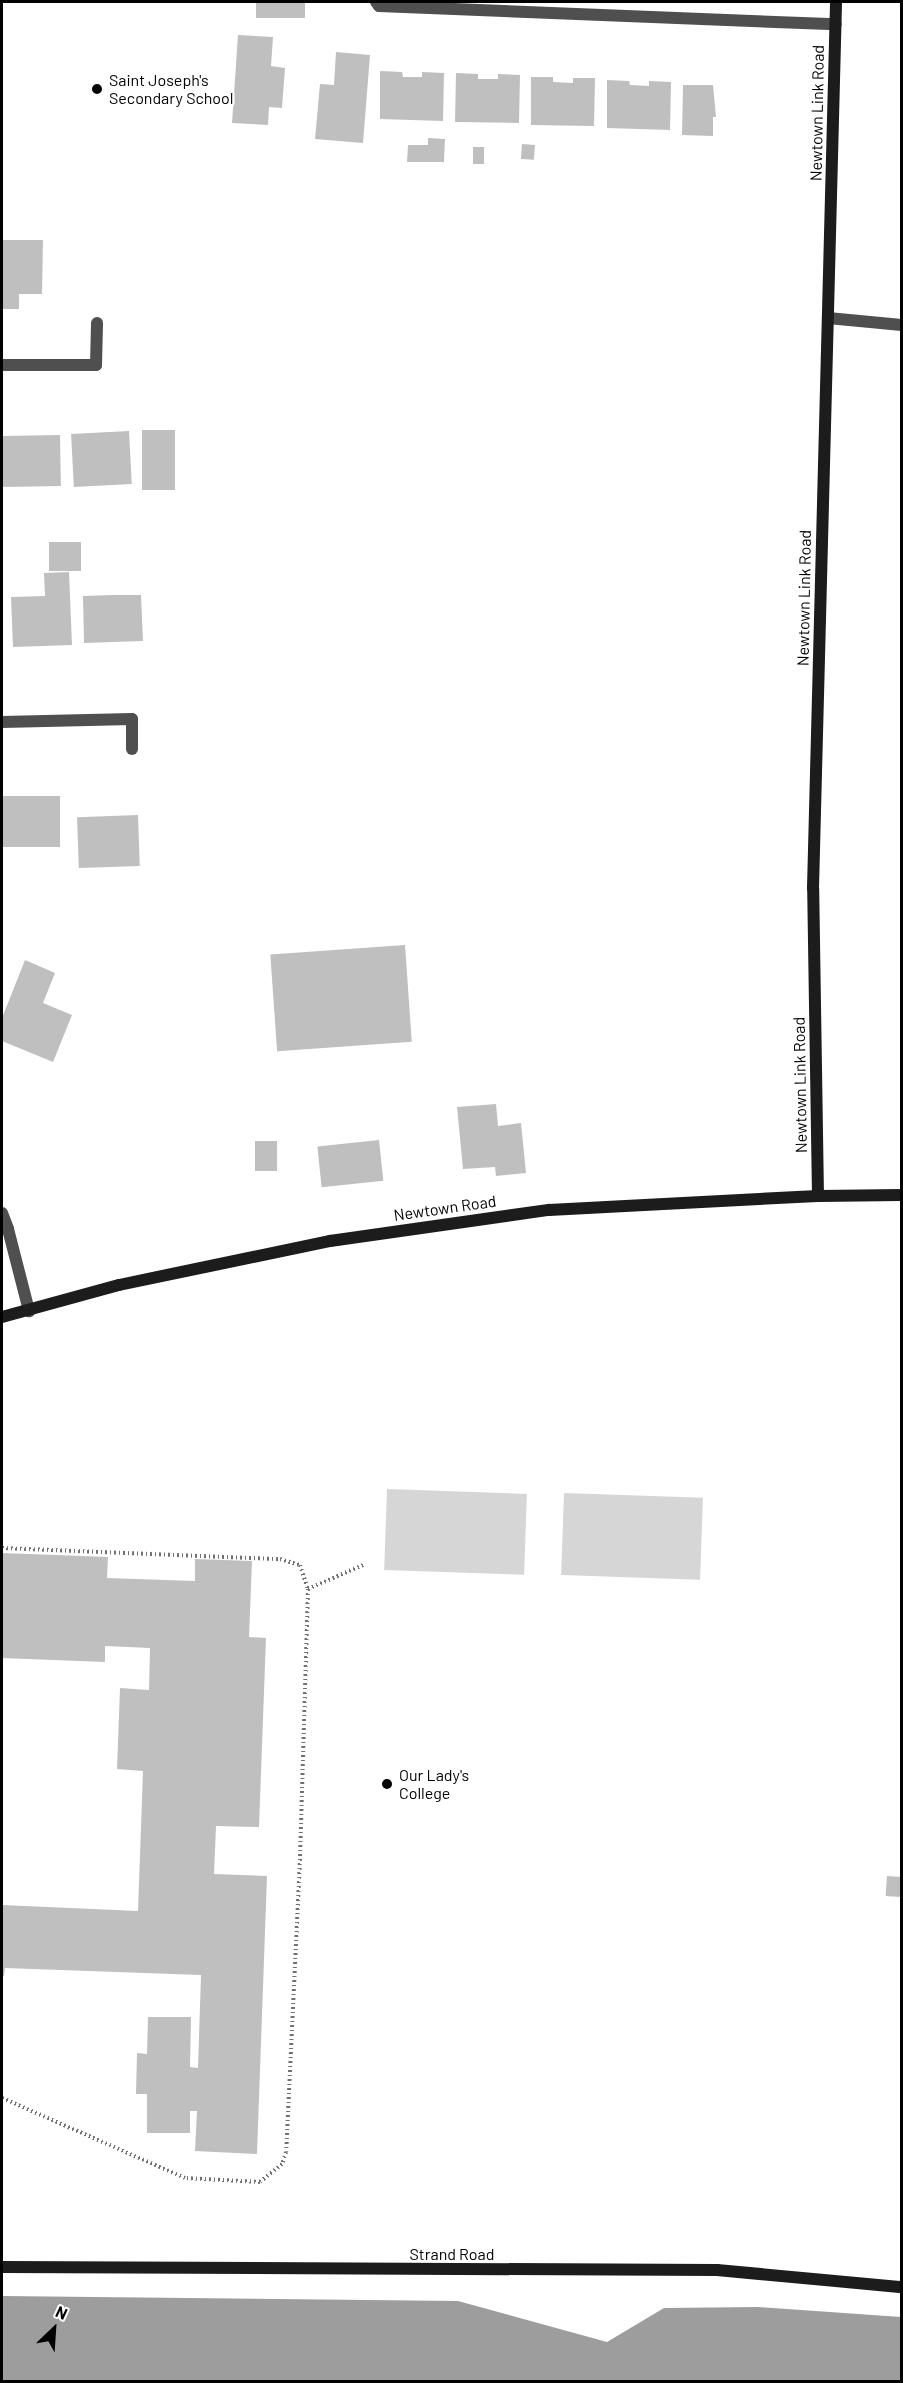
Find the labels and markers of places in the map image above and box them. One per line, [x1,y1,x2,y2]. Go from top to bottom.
place label: Saint Joseph's Secondary School [109,70,233,108]
marker: Saint Joseph's Secondary School [90,82,104,96]
place label: Our Lady's College [399,1765,469,1803]
marker: Our Lady's College [380,1777,394,1791]

